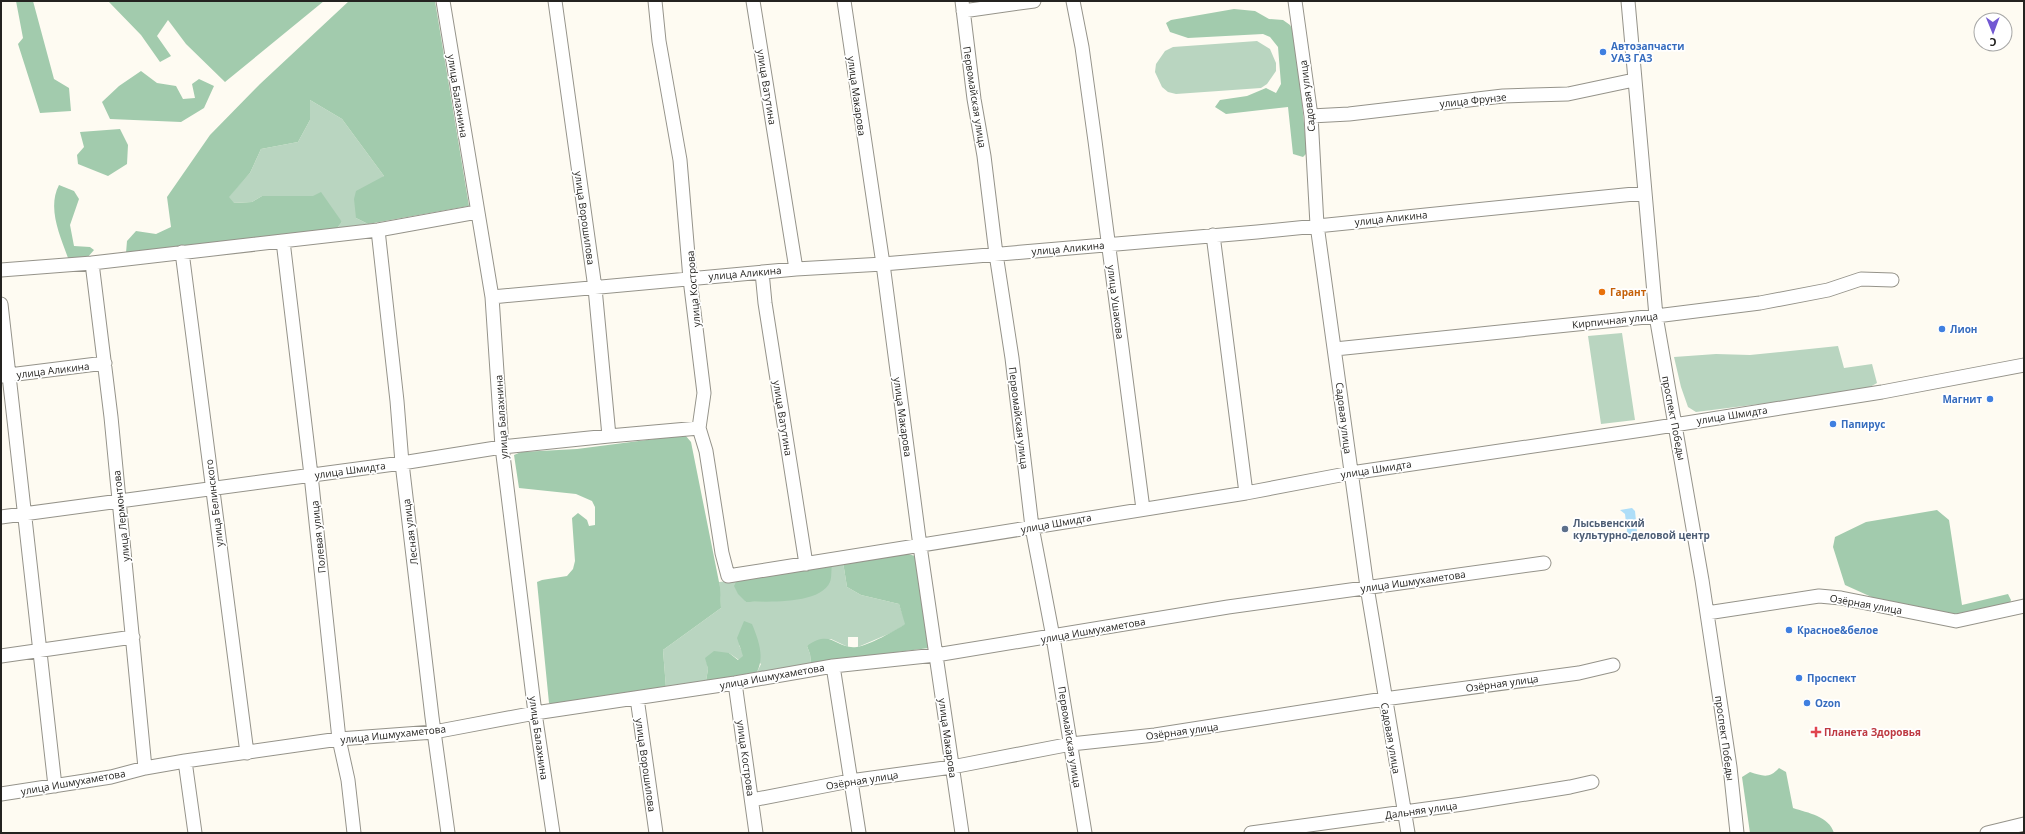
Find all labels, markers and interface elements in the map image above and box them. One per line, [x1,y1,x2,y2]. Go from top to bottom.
north arrow [1973,12,2013,52]
text: С [1990,35,1997,50]
place label: Автозапчасти УАЗ ГАЗ [1611,39,1685,65]
street label: Первомайская улица [960,45,990,149]
marker: Автозапчасти УАЗ ГАЗ [1598,47,1608,57]
street label: улица Ватутина [754,48,780,126]
street label: улица Балахнина [444,53,472,139]
street label: улица Макарова [844,55,870,137]
street label: Садовая улица [1296,59,1318,133]
street label: улица Фрунзе [1439,89,1508,110]
street label: улица Ворошилова [571,170,599,266]
street label: улица Аликина [1354,207,1428,229]
street label: улица Аликина [1031,238,1105,258]
street label: улица Кострова [683,250,703,328]
street label: улица Аликина [708,263,782,283]
street label: улица Ушакова [1105,264,1127,340]
place label: Гарант [1610,285,1647,299]
marker: Гарант [1597,287,1607,297]
street label: Кирпичная улица [1571,309,1659,331]
place label: Лион [1950,322,1977,336]
marker: Лион [1937,324,1947,334]
street label: улица Аликина [16,359,90,381]
street label: Первомайская улица [1006,366,1032,470]
street label: улица Балахнина [491,374,511,460]
street label: проспект Победы [1659,375,1689,461]
street label: улица Макарова [890,376,916,458]
street label: улица Ватутина [770,379,796,457]
street label: Садовая улица [1333,381,1355,455]
place label: Магнит [1942,392,1982,406]
marker: Магнит [1985,394,1995,404]
street label: улица Шмидта [1696,402,1768,428]
place label: Папирус [1841,417,1885,431]
marker: Папирус [1828,419,1838,429]
street label: улица Шмидта [1340,456,1412,482]
street label: улица Белинского [202,458,226,548]
street label: улица Шмидта [314,458,386,482]
street label: улица Лермонтова [109,470,133,562]
street label: Лесная улица [399,498,421,566]
street label: Полевая улица [307,500,329,574]
street label: улица Шмидта [1020,510,1092,536]
place label: Лысьвенский культурно-деловой центр [1573,516,1710,542]
marker: Лысьвенский культурно-деловой центр [1560,524,1570,534]
street label: улица Ишмухаметова [1359,567,1467,595]
street label: Озёрная улица [1829,591,1903,617]
street label: улица Ишмухаметова [1040,614,1146,646]
place label: Красное&белое [1797,623,1878,637]
marker: Красное&белое [1784,625,1794,635]
street label: улица Ишмухаметова [719,660,825,692]
street label: Озёрная улица [1465,671,1539,695]
place label: Проспект [1807,671,1857,685]
marker: Проспект [1794,673,1804,683]
street label: Первомайская улица [1055,685,1085,789]
street label: улица Балахнина [526,695,552,781]
street label: проспект Победы [1712,695,1738,781]
place label: Ozon [1815,696,1841,710]
street label: улица Макарова [935,697,961,779]
marker: Ozon [1802,698,1812,708]
street label: Садовая улица [1378,701,1404,775]
street label: улица Ворошилова [632,717,660,813]
street label: улица Кострова [734,719,758,797]
street label: Озёрная улица [1145,719,1219,743]
street label: улица Ишмухаметова [340,721,446,747]
place label: Планета Здоровья [1824,725,1921,739]
marker: Планета Здоровья [1811,727,1821,737]
street label: улица Ишмухаметова [20,766,126,798]
street label: Озёрная улица [825,767,899,793]
street label: Дальняя улица [1384,798,1458,822]

